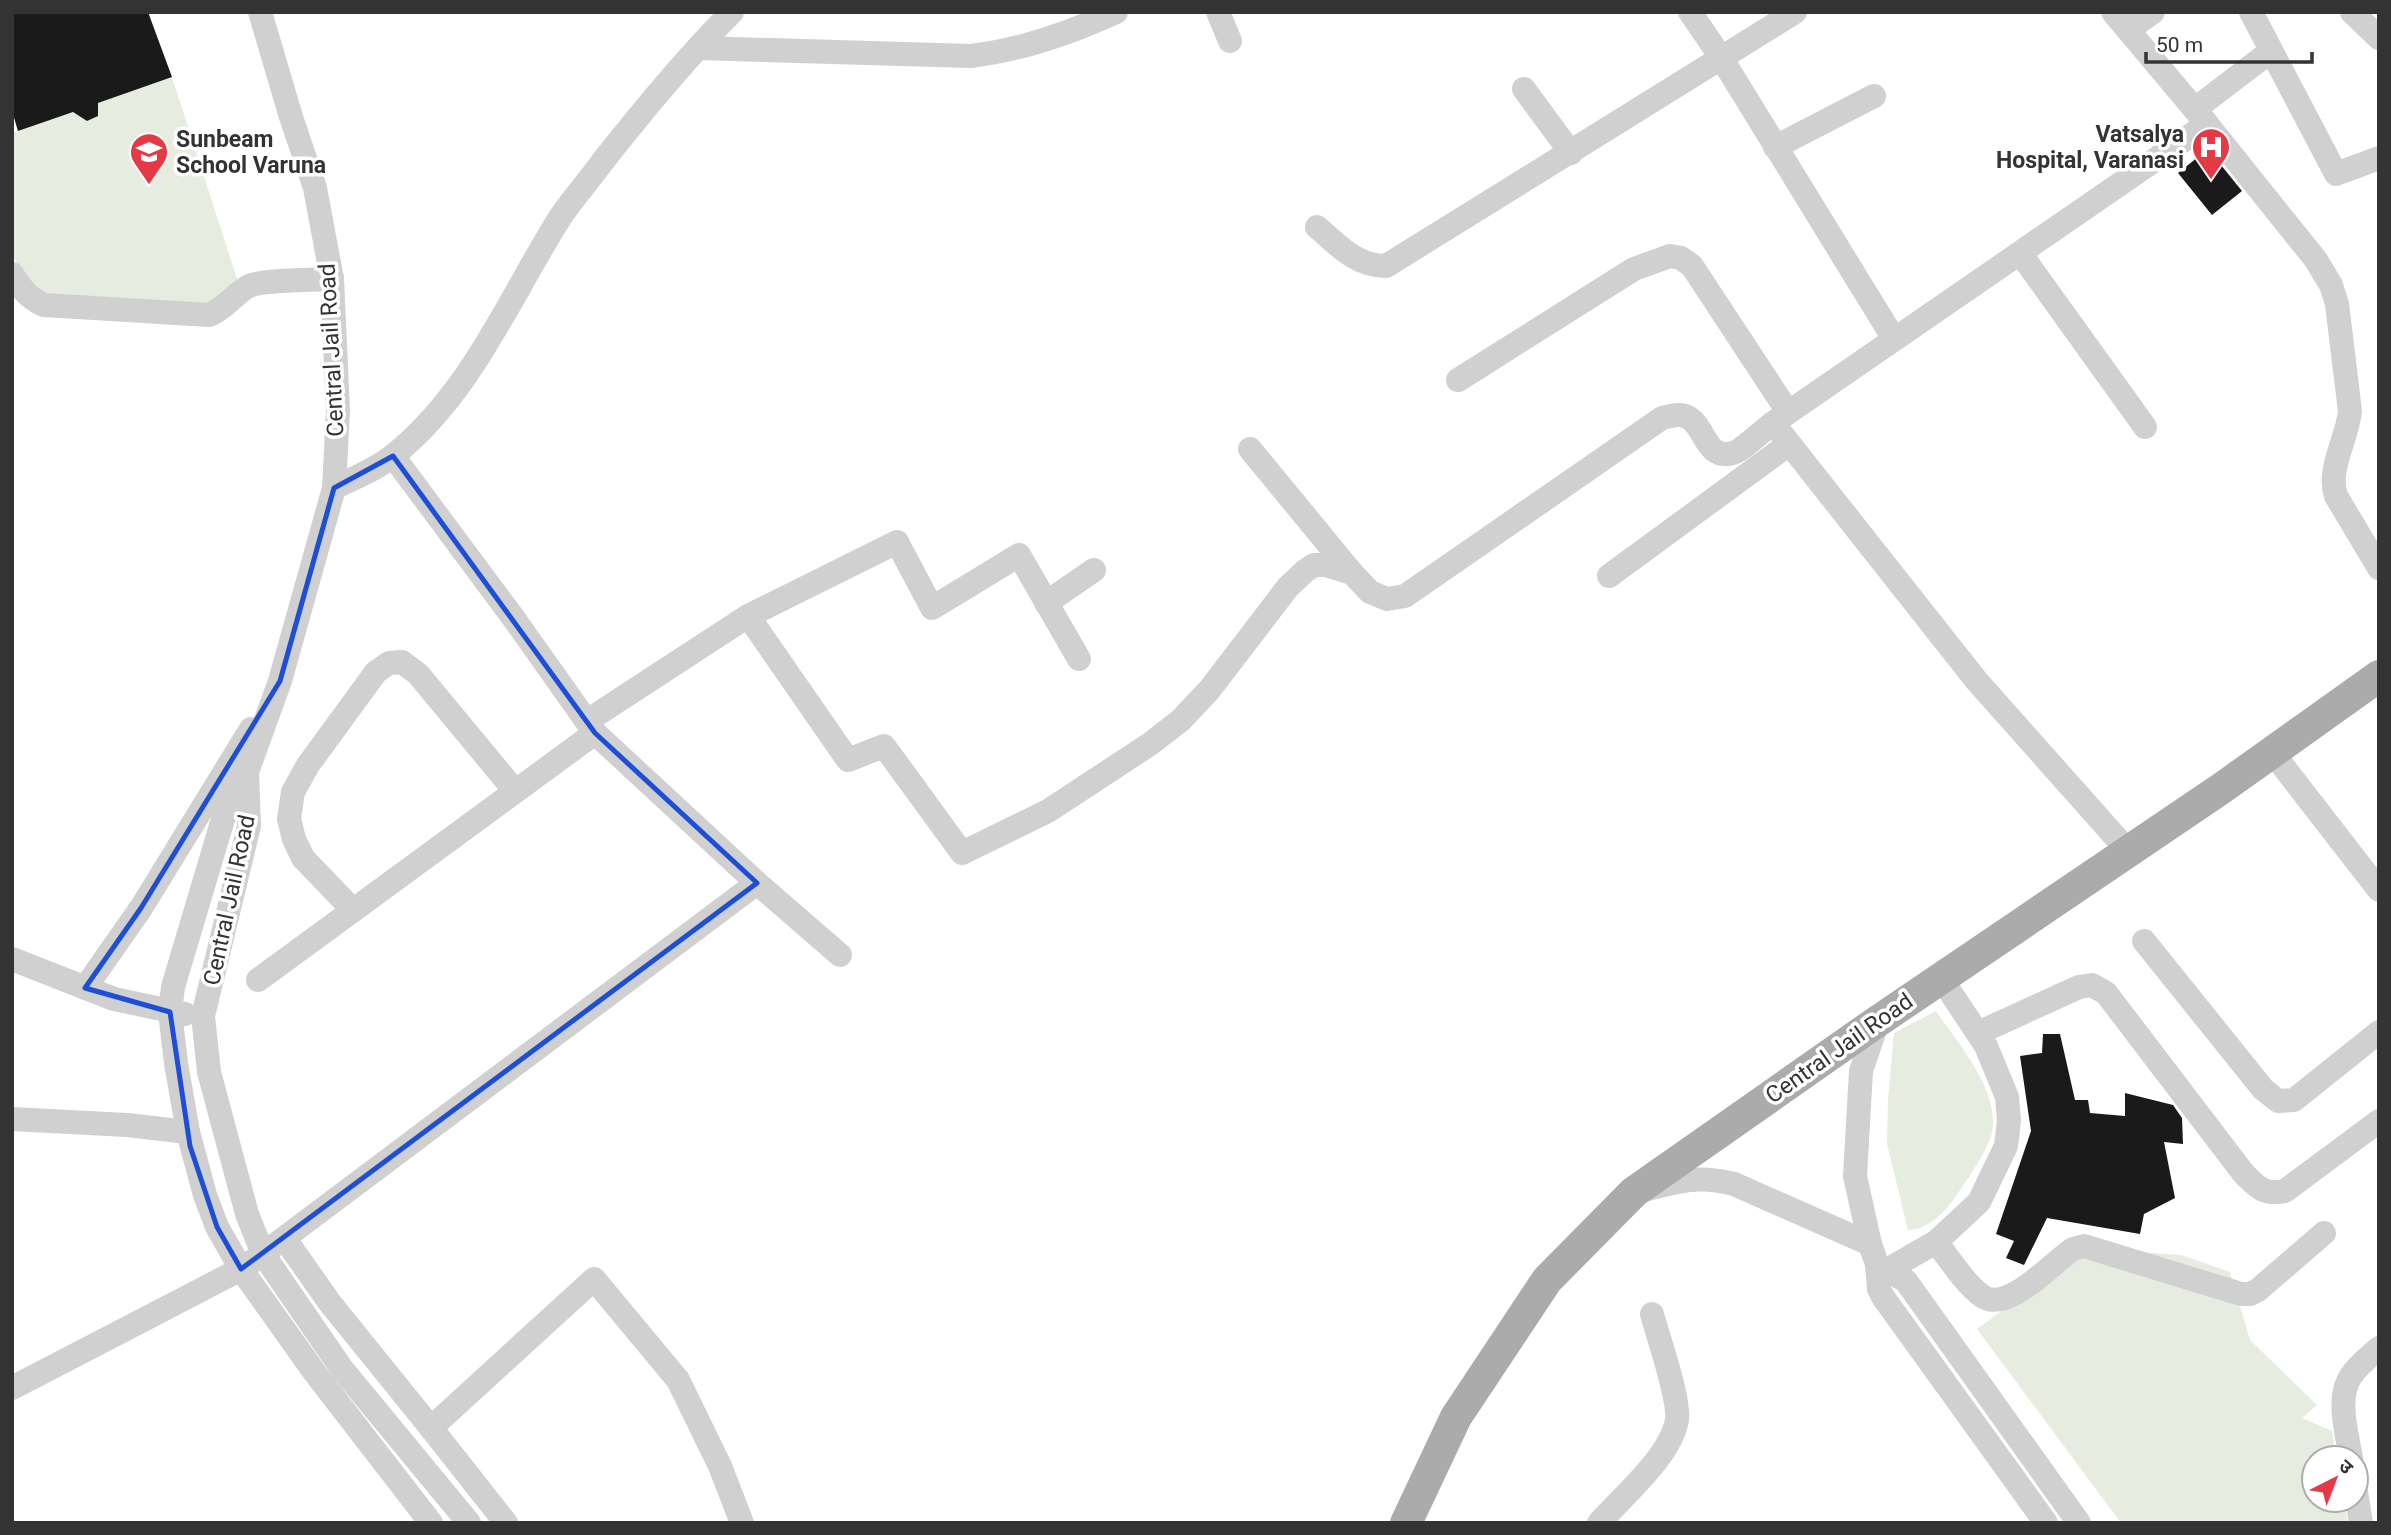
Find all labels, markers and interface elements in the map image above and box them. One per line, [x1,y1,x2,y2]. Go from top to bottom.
scale bar [2146,21,2312,65]
text: 50 m [2156,33,2203,57]
place label: Vatsalya Hospital, Varanasi [1996,121,2184,174]
place label: Sunbeam School Varuna [176,126,326,179]
hospital icon: Vatsalya Hospital, Varanasi [2190,126,2232,181]
school or university icon: Sunbeam School Varuna [128,131,170,186]
street label: Central Jail Road [313,263,350,437]
street label: Central Jail Road [198,812,261,988]
street label: Central Jail Road [1761,988,1918,1109]
north arrow [2300,1444,2370,1514]
text: उ [2334,1454,2359,1480]

